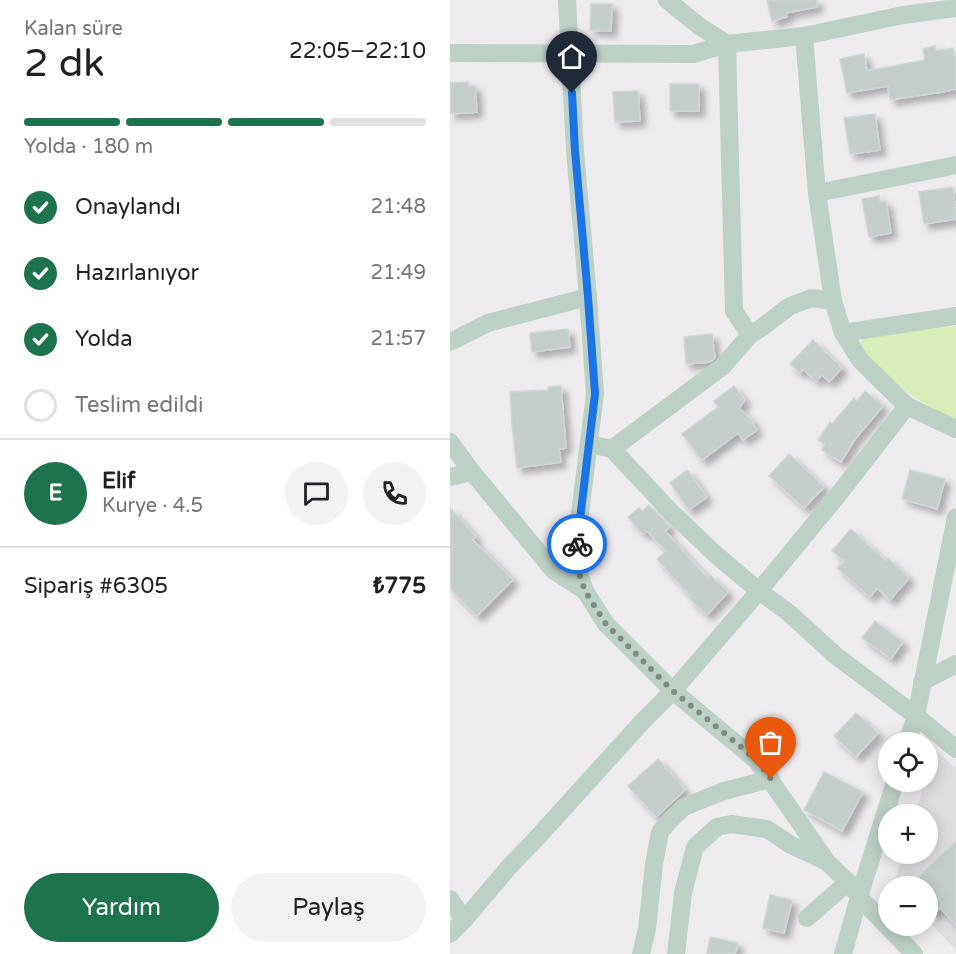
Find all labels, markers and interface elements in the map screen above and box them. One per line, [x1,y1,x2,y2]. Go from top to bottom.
text: Kalan süre [24,17,123,41]
pin [546,31,597,93]
text: 22:05–22:10 [289,38,426,64]
text: 2 dk [24,40,105,87]
icon: home [555,40,588,73]
text: Yolda · 180 m [24,135,153,159]
icon: check [24,191,57,224]
text: Onaylandı [75,194,181,220]
text: 21:48 [371,195,426,219]
icon: check [24,257,57,290]
text: Hazırlanıyor [75,260,199,286]
text: 21:49 [371,261,426,285]
icon: check [24,323,57,356]
text: Yolda [75,326,133,352]
text: 21:57 [371,327,426,351]
text: Teslim edildi [75,392,204,418]
button: chat [285,462,348,525]
button: phone [363,462,426,525]
text: Elif [102,468,135,494]
text: E [48,480,63,506]
text: Kurye · 4.5 [102,494,203,518]
courier [547,514,607,574]
icon: bike [561,528,594,561]
text: Sipariş #6305 [24,573,168,599]
text: ₺775 [373,573,426,599]
pin [745,717,796,779]
icon: bag [754,726,787,759]
map controls [878,732,938,936]
button: locate [878,732,938,792]
button: + [878,804,938,864]
button: Yardım [24,873,219,942]
button: Paylaş [231,873,426,942]
button: − [878,876,938,936]

